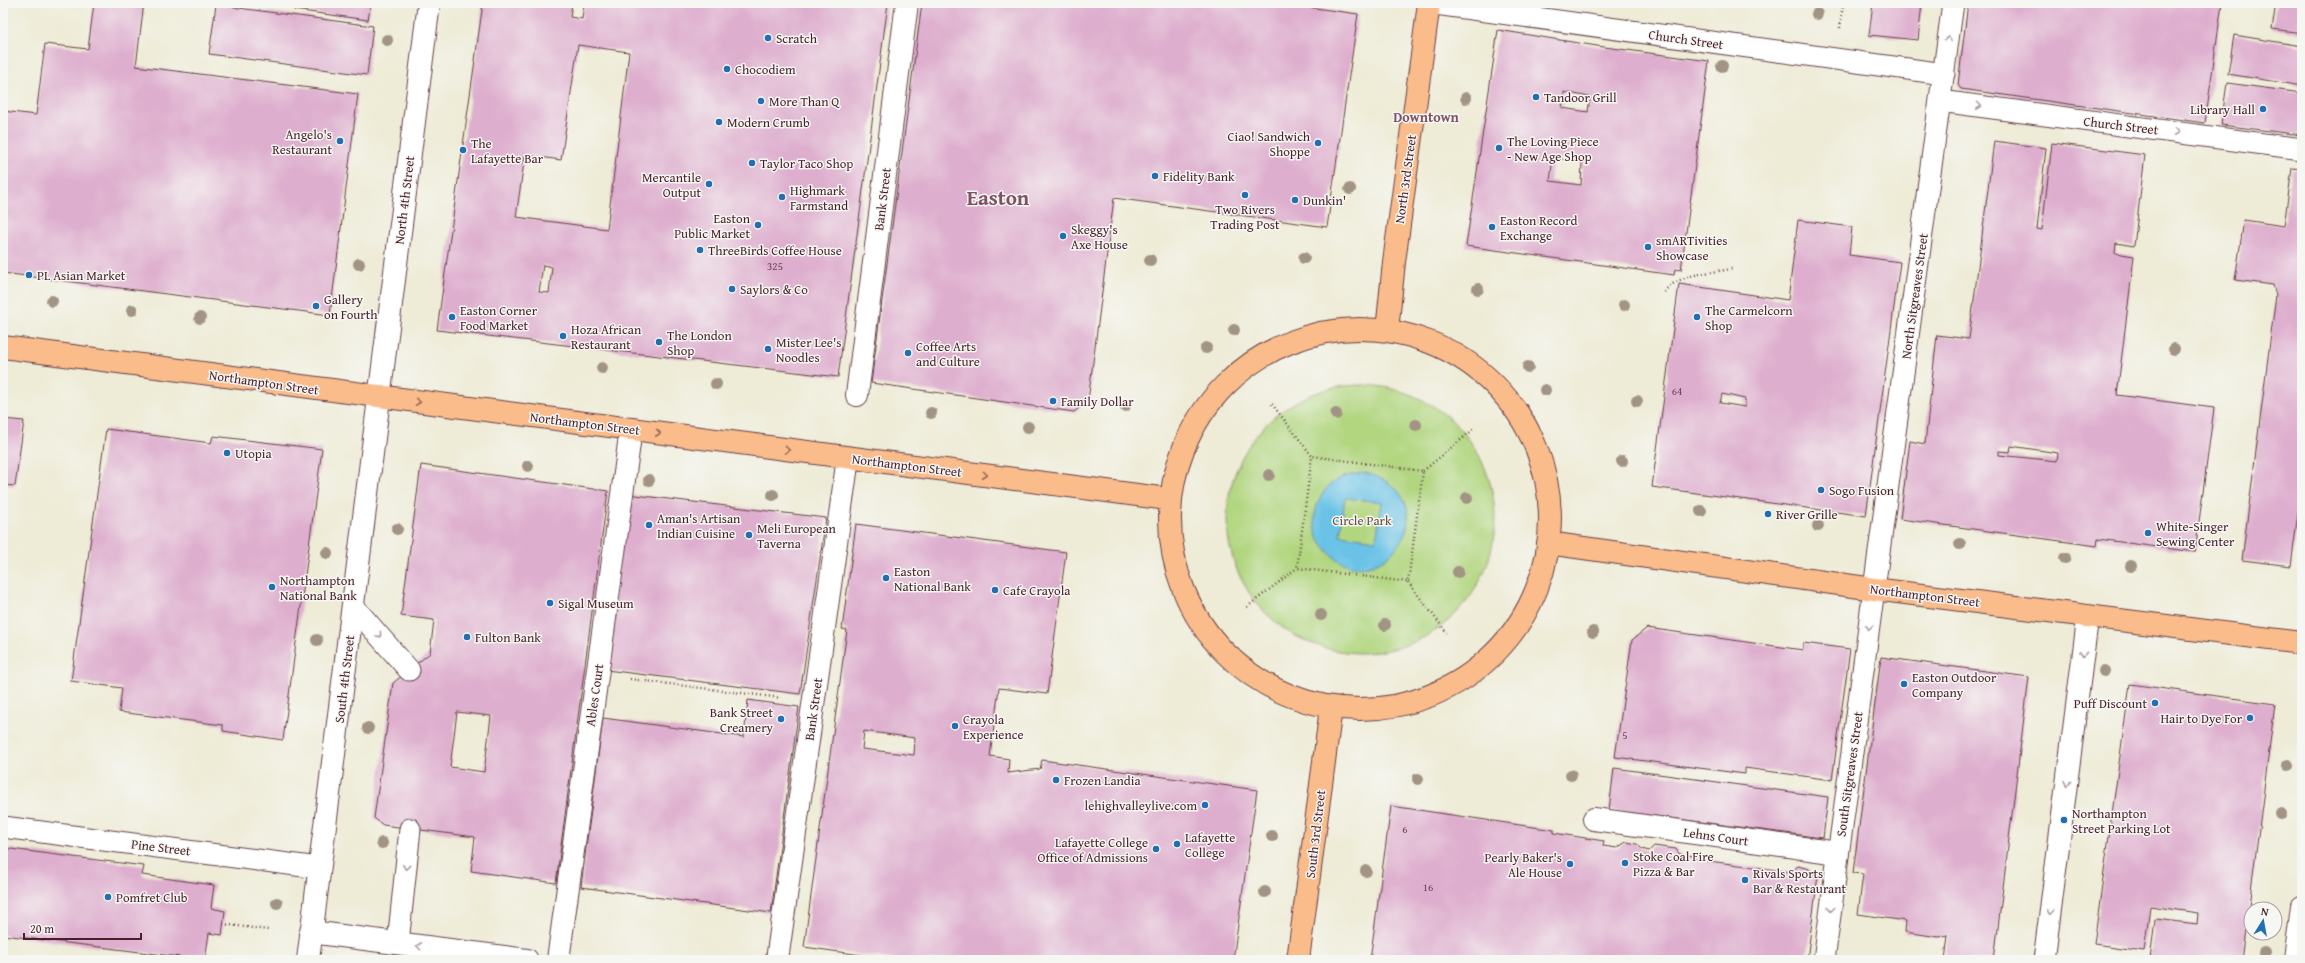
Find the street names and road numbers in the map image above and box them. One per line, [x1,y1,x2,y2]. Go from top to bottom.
street label: Church Street [1647,25,1725,54]
street label: Church Street [2082,111,2160,140]
street label: North 3rd Street [1390,133,1421,225]
street label: North 4th Street [390,154,419,245]
street label: Bank Street [869,166,896,232]
street label: North Sitgreaves Street [1896,232,1933,360]
street label: Northampton Street [208,365,320,400]
street label: Northampton Street [529,407,641,440]
street label: Northampton Street [851,449,963,482]
street label: Northampton Street [1869,579,1981,612]
street label: South 4th Street [330,633,359,724]
street label: Ables Court [581,662,608,728]
street label: Bank Street [800,676,827,742]
street label: South Sitgreaves Street [1831,710,1868,838]
street label: South 3rd Street [1301,788,1330,879]
street label: Lehns Court [1682,823,1750,851]
street label: Pine Street [130,834,192,861]

